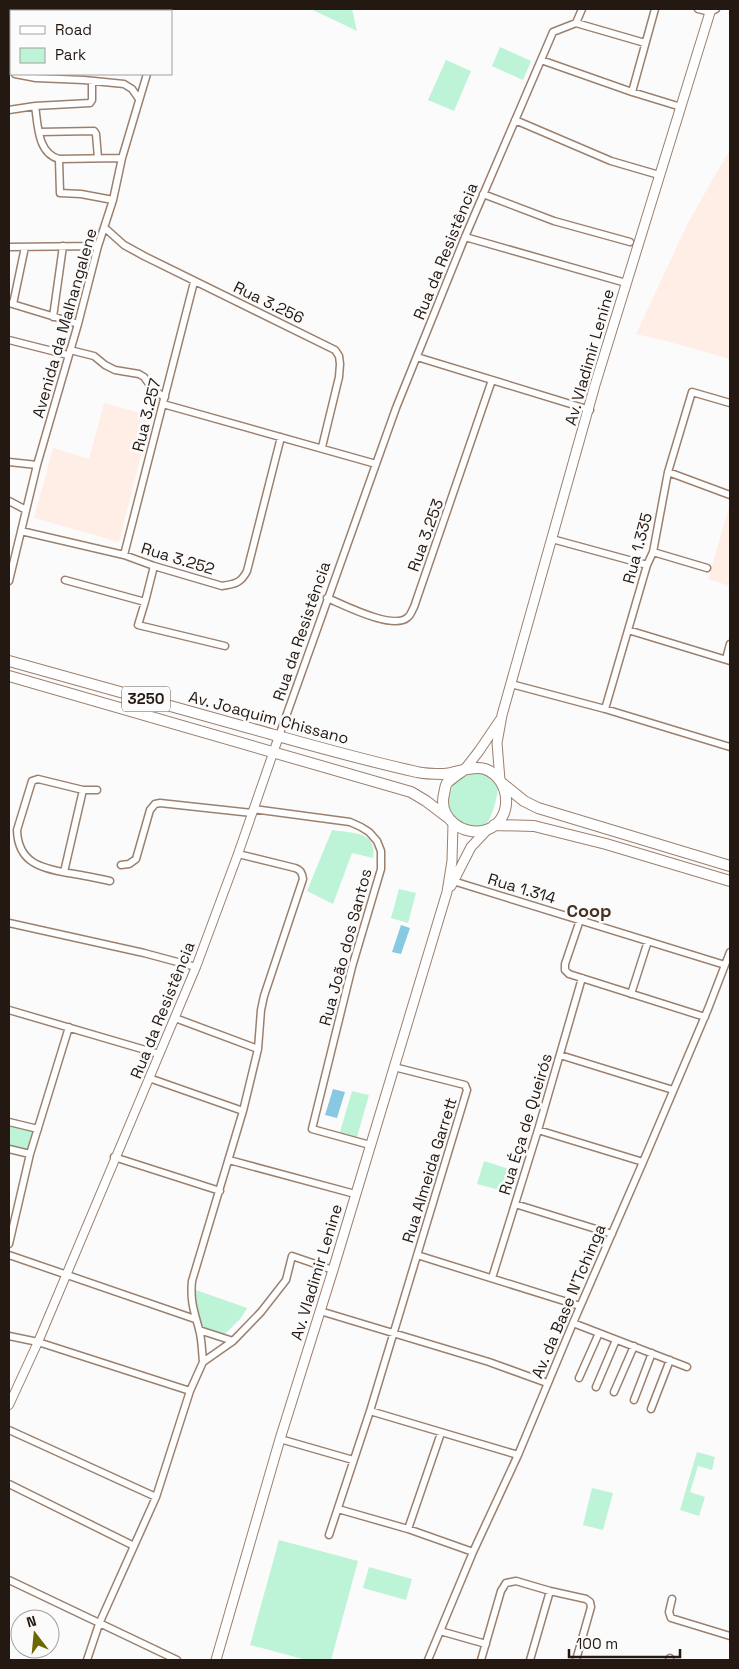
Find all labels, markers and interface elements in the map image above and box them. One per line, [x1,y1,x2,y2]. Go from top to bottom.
legend [10,10,172,75]
text: Road [55,20,92,39]
text: Park [55,45,86,64]
street label: Rua da Resistência [408,180,483,323]
street label: Avenida da Malhangalene [27,226,102,420]
street label: Rua 3.256 [230,276,308,329]
street label: Av. Vladimir Lenine [560,286,619,428]
street label: Rua 3.257 [127,376,166,454]
street label: Rua 3.253 [403,496,448,574]
street label: Rua 1.335 [618,510,657,586]
street label: Rua 3.252 [139,537,217,580]
street label: Rua da Resistência [268,559,335,704]
road number: 3250 [122,686,170,712]
street label: Av. Joaquim Chissano [187,686,351,749]
street label: Rua João dos Santos [314,866,377,1028]
street label: Rua 1.314 [485,868,558,909]
district label: Coop [566,899,612,922]
street label: Rua da Resistência [125,939,200,1082]
street label: Rua Éça de Queirós [494,1051,557,1197]
street label: Rua Almeida Garrett [397,1095,462,1246]
street label: Av. Vladimir Lenine [286,1202,347,1343]
street label: Av. da Base N'Tchinga [526,1221,611,1382]
north arrow [10,1609,60,1659]
text: N [24,1612,38,1631]
scale bar [569,1626,680,1658]
text: 100 m [576,1634,618,1653]

